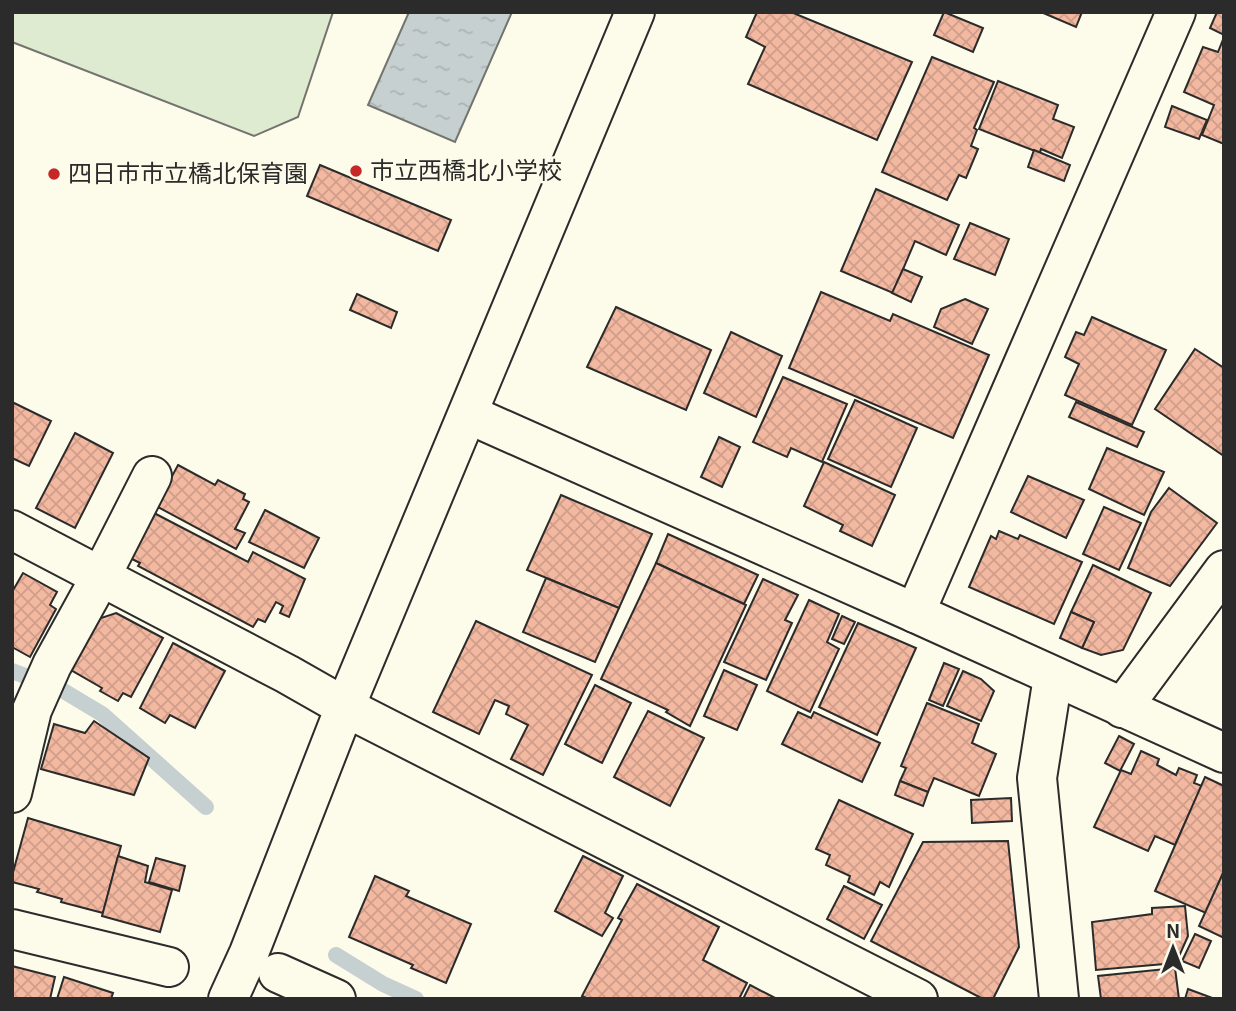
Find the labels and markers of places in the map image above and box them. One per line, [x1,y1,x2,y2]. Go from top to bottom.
place label: 市立西橋北小学校 [370,151,562,186]
place label: 四日市市立橋北保育園 [68,154,308,189]
marker: 市立西橋北小学校 [348,163,364,179]
marker: 四日市市立橋北保育園 [46,166,62,182]

